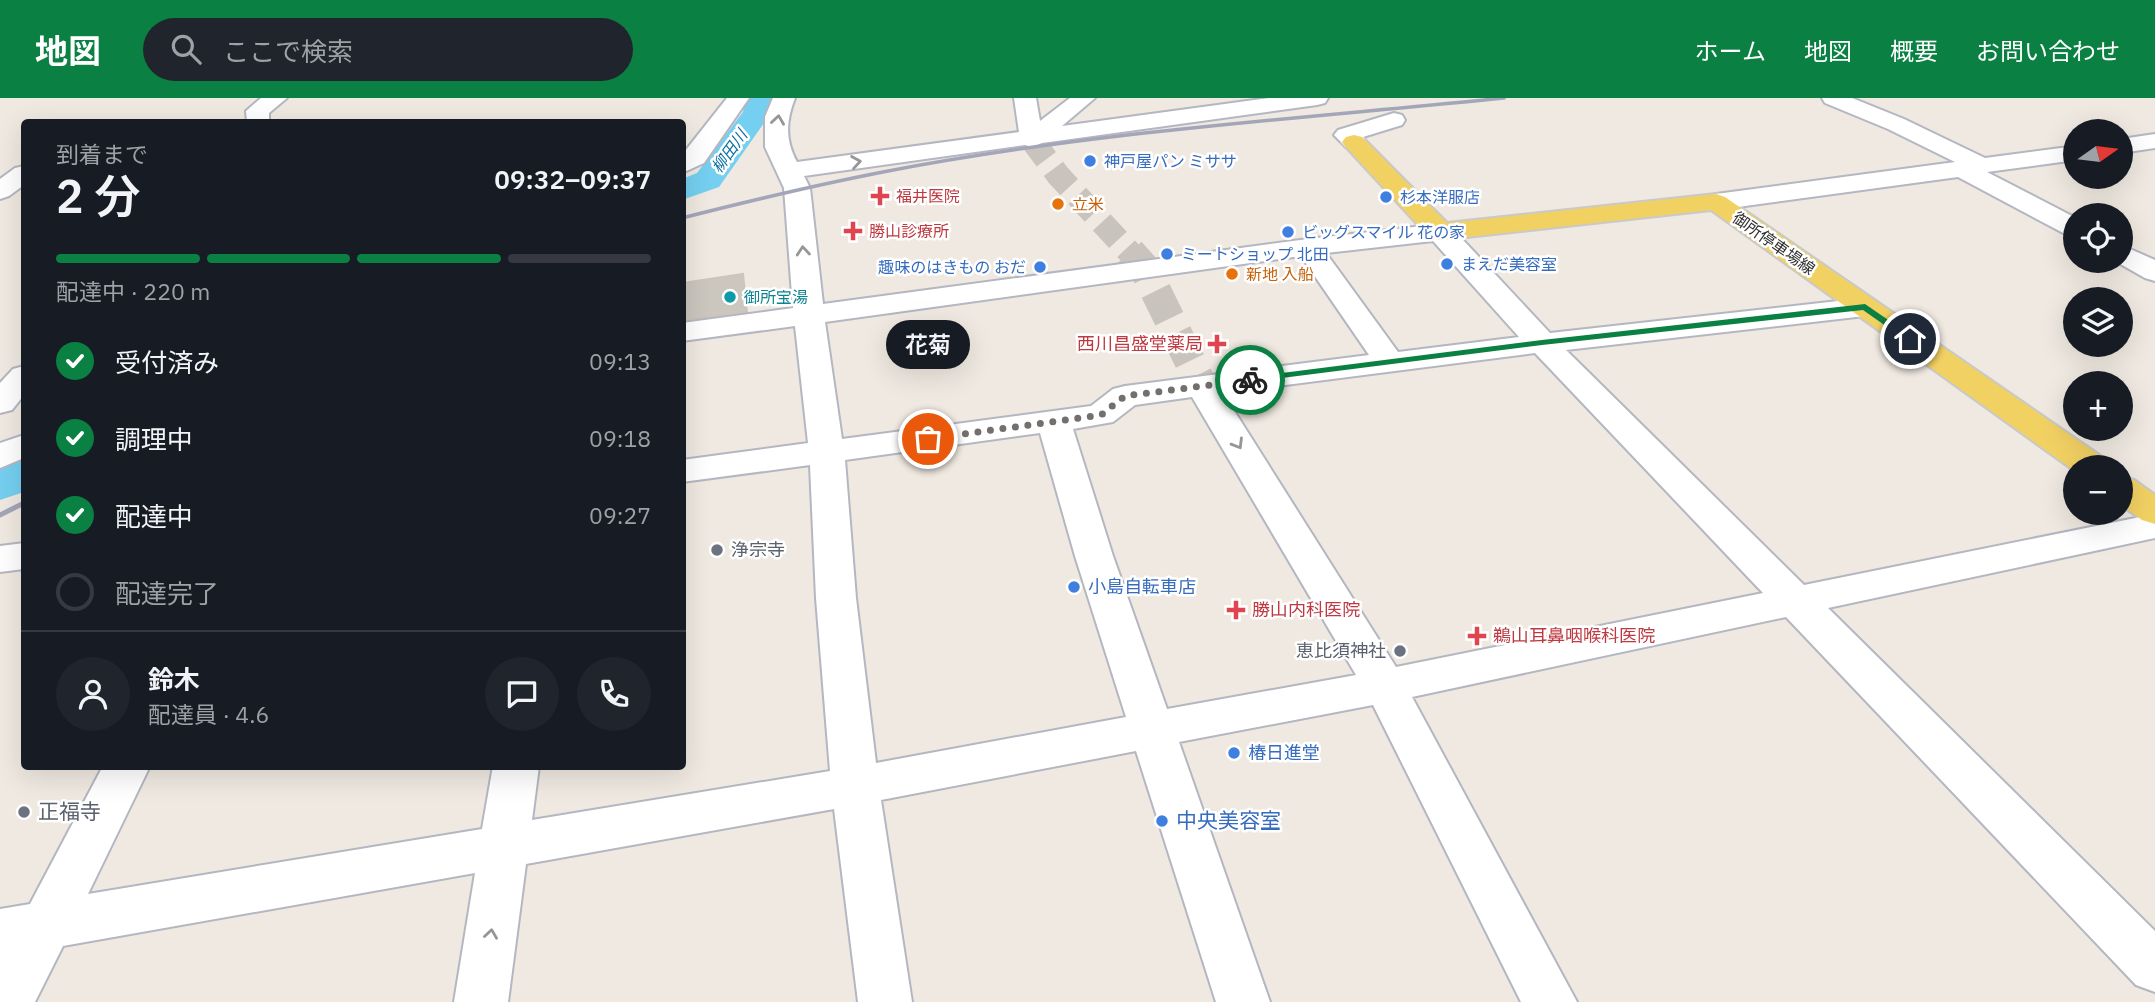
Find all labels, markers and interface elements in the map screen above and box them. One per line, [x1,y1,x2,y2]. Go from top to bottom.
search box [143,18,633,81]
text: 地図 [35,29,101,72]
icon: search [167,30,205,68]
text: ここで検索 [223,34,353,68]
text: ホーム [1695,35,1766,67]
text: 地図 [1804,35,1852,67]
text: 概要 [1890,35,1938,67]
text: お問い合わせ [1976,35,2120,67]
one-way arrow [770,114,785,126]
north arrow [2063,119,2133,189]
map controls [2063,119,2133,525]
water label: 柳田川 [707,124,752,176]
text: 到着まで [56,139,148,169]
place label: 神戸屋パン ミササ [1104,151,1237,171]
marker: 神戸屋パン ミササ [1082,153,1098,169]
one-way arrow [850,155,862,170]
text: 09:32–09:37 [494,162,651,196]
text: 2 分 [56,166,140,226]
marker: 福井医院 [870,186,890,206]
place label: 福井医院 [896,186,960,206]
place label: 杉本洋服店 [1400,187,1480,207]
marker: 杉本洋服店 [1378,189,1394,205]
place label: 立米 [1072,194,1104,214]
marker: 立米 [1050,196,1066,212]
button: locate [2063,203,2133,273]
street label: 御所停車場線 [1729,207,1819,279]
marker: 勝山診療所 [843,221,863,241]
place label: 勝山診療所 [869,221,949,241]
place label: ビッグスマイル 花の家 [1302,222,1465,242]
marker: ビッグスマイル 花の家 [1280,224,1296,240]
place label: ミートショップ 北田 [1181,244,1329,264]
one-way arrow [796,245,811,256]
marker: ミートショップ 北田 [1159,246,1175,262]
place label: まえだ美容室 [1461,254,1557,274]
marker: まえだ美容室 [1439,256,1455,272]
place label: 趣味のはきもの おだ [877,257,1026,277]
marker: 趣味のはきもの おだ [1032,259,1048,275]
place label: 新地 入船 [1246,264,1314,284]
marker: 新地 入船 [1224,266,1240,282]
text: 配達中 · 220 m [56,276,210,306]
place label: 御所宝湯 [744,287,808,307]
button: layers [2063,287,2133,357]
marker: 御所宝湯 [722,289,738,305]
pin [1880,309,1940,369]
callout: 花菊 [886,320,970,369]
icon: home [1891,320,1929,358]
text: 花菊 [905,329,951,359]
place label: 西川昌盛堂薬局 [1077,332,1203,355]
marker: 西川昌盛堂薬局 [1209,336,1225,352]
icon: check [56,342,94,380]
text: 受付済み [115,345,219,379]
courier [1215,345,1285,415]
text: 09:13 [589,346,651,376]
icon: bike [1231,361,1269,399]
button: + [2063,371,2133,441]
pin [898,409,958,469]
icon: check [56,419,94,457]
icon: bag [909,420,947,458]
text: 調理中 [115,422,193,456]
text: 09:18 [589,423,651,453]
one-way arrow [1229,436,1242,449]
button: − [2063,455,2133,525]
icon: check [56,496,94,534]
text: 配達中 [115,499,193,533]
text: 09:27 [589,500,651,530]
place label: 浄宗寺 [731,538,785,561]
marker: 浄宗寺 [709,542,725,558]
place label: 小島自転車店 [1088,575,1196,598]
text: 配達完了 [115,576,219,610]
marker: 小島自転車店 [1066,579,1082,595]
place label: 勝山内科医院 [1252,598,1360,621]
marker: 勝山内科医院 [1226,600,1246,620]
place label: 鵜山耳鼻咽喉科医院 [1493,624,1655,647]
marker: 鵜山耳鼻咽喉科医院 [1467,626,1487,646]
place label: 恵比須神社 [1296,639,1386,662]
marker: 恵比須神社 [1392,643,1408,659]
button: person [56,657,130,731]
button: chat [485,657,559,731]
button: phone [577,657,651,731]
text: 鈴木 [148,662,200,696]
text: 配達員 · 4.6 [148,699,269,729]
place label: 椿日進堂 [1248,741,1320,764]
marker: 椿日進堂 [1226,745,1242,761]
place label: 正福寺 [38,797,101,825]
marker: 正福寺 [16,804,32,820]
place label: 中央美容室 [1176,806,1281,834]
marker: 中央美容室 [1154,813,1170,829]
one-way arrow [483,929,498,940]

